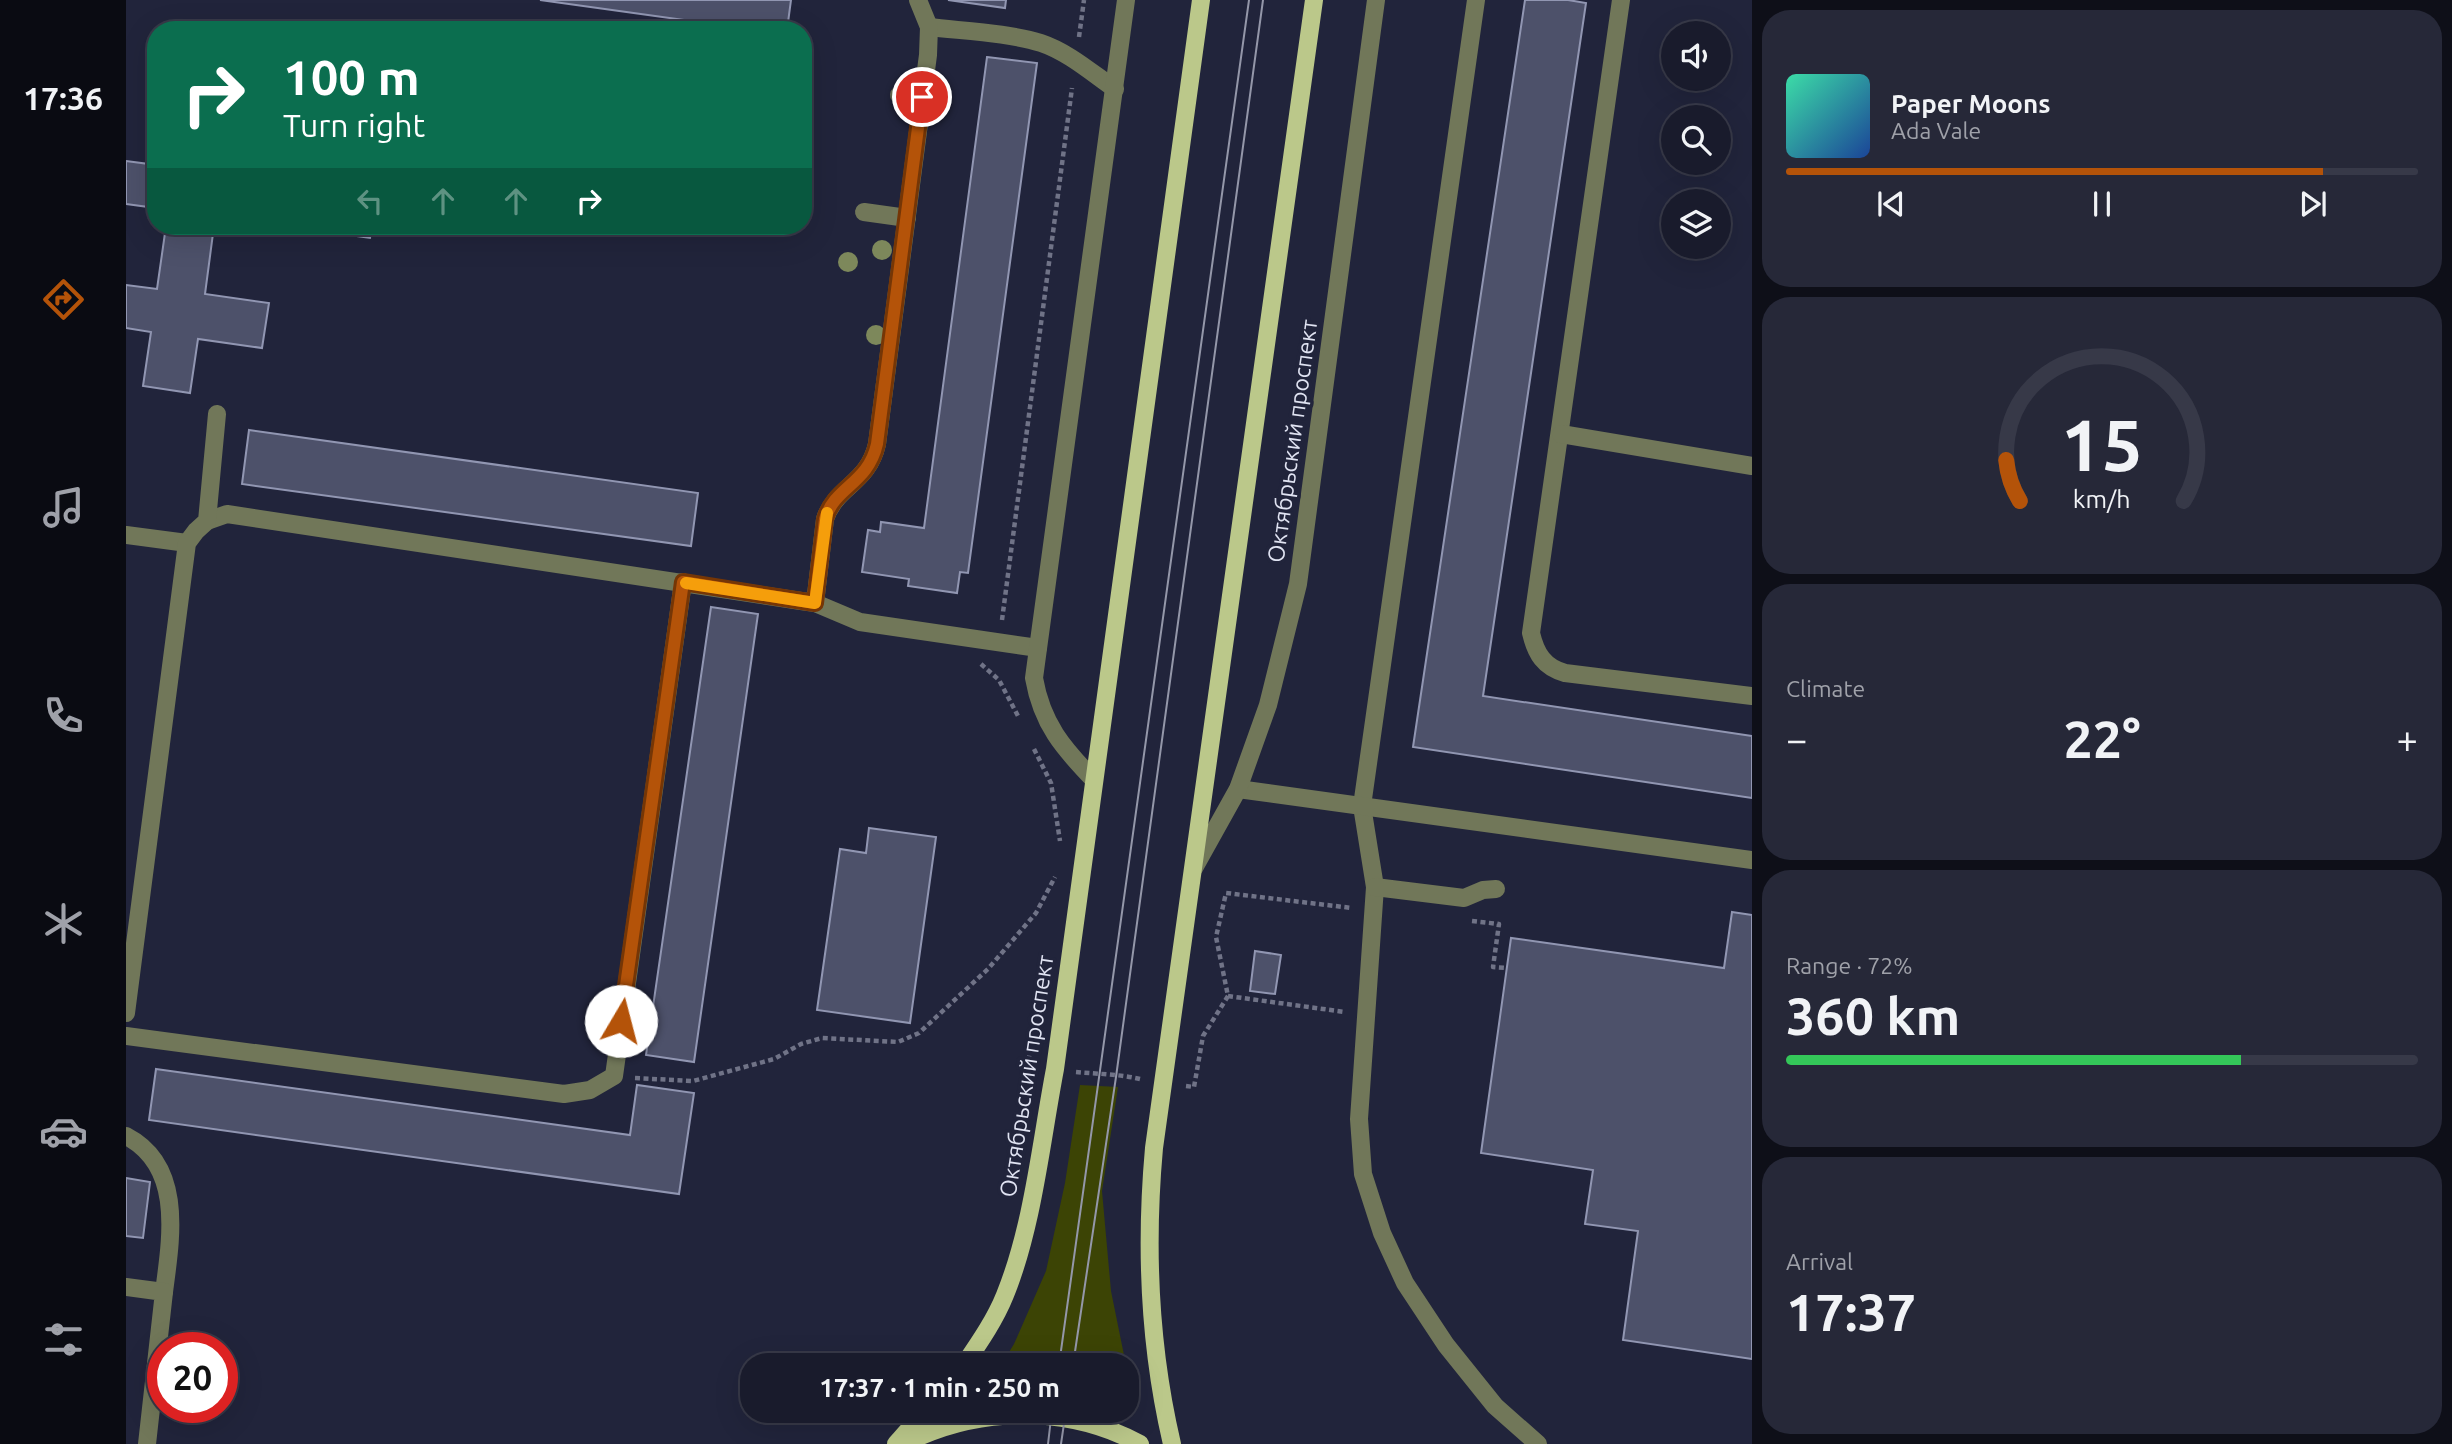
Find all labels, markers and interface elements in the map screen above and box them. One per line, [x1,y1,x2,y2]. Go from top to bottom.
map controls [1661,21,1731,259]
button: sound [1661,21,1731,91]
icon: right [168,49,259,140]
text: 100 m [283,49,420,104]
pin [892,67,952,127]
icon: arrive [903,78,941,116]
text: 17:36 [23,80,103,116]
text: Paper Moons [1891,89,2050,118]
button: search [1661,105,1731,175]
text: Turn right [283,107,425,143]
text: Ada Vale [1891,118,1981,143]
icon: left [351,182,389,220]
icon: ahead [424,182,462,220]
icon: ahead [497,182,535,220]
icon: right [570,182,608,220]
icon: previous [1872,185,1910,223]
icon: pause [2083,185,2121,223]
icon: next [2294,185,2332,223]
button: layers [1661,189,1731,259]
icon: directions [39,275,88,324]
street label: Октябрьский проспект [1263,318,1321,564]
text: 15 [2061,404,2143,486]
icon: music [39,483,88,532]
text: km/h [2073,485,2131,513]
text: Climate [1786,676,1865,701]
icon: phone [39,691,88,740]
text: 22° [2063,710,2141,768]
text: − [1786,718,1807,760]
text: + [2397,718,2418,760]
icon: climate [39,899,88,948]
street label: Октябрьский проспект [994,953,1058,1199]
text: Range · 72% [1786,953,1913,978]
position arrow [584,984,658,1058]
text: 360 km [1786,987,1960,1045]
icon: car [39,1107,88,1156]
text: Arrival [1786,1249,1853,1274]
text: 17:37 [1786,1283,1916,1341]
icon: filters [39,1315,88,1364]
speed limit sign: 20 [147,1332,238,1423]
text: 17:37 · 1 min · 250 m [819,1373,1060,1402]

